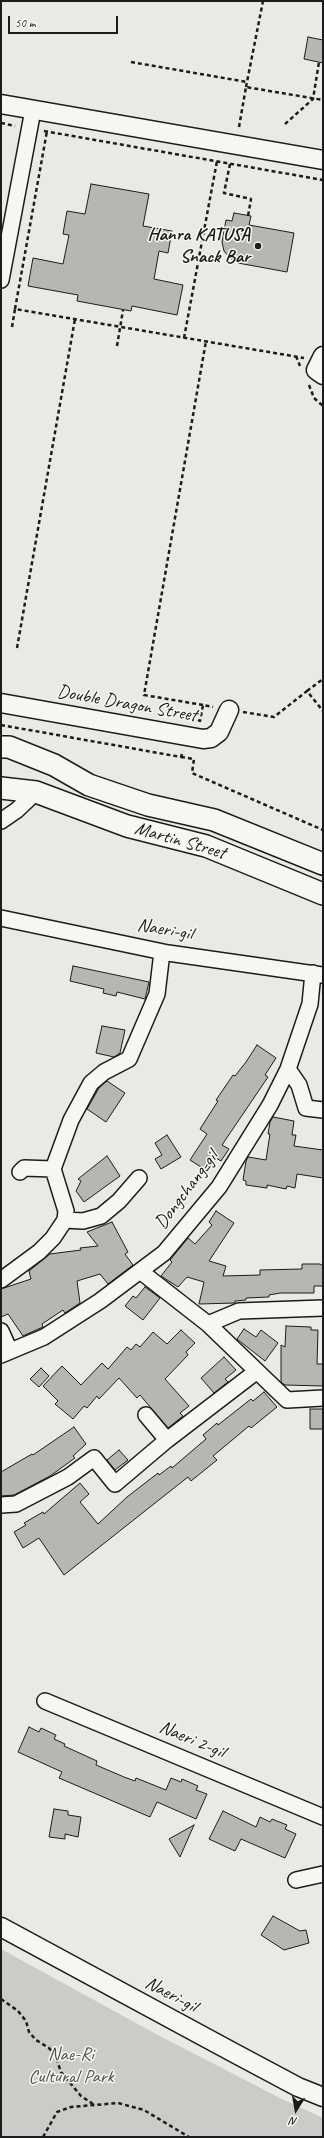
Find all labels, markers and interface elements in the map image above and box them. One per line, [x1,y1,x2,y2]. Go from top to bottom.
scale bar [10,8,120,34]
text: 50 m [15,15,35,31]
place label: Hanra KATUSA Snack Bar [147,224,250,268]
marker: Hanra KATUSA Snack Bar [253,241,263,251]
street label: Double Dragon Street [55,680,199,728]
street label: Martin Street [132,817,228,865]
street label: Naeri-gil [135,914,195,946]
street label: Dongchang-gil [150,1146,224,1234]
street label: Naeri 2-gil [156,1716,228,1764]
street label: Naeri-gil [141,1972,201,2018]
park label: Nae-Ri Cultural Park [28,2044,114,2088]
north arrow [276,2090,316,2130]
text: N [289,2114,298,2129]

